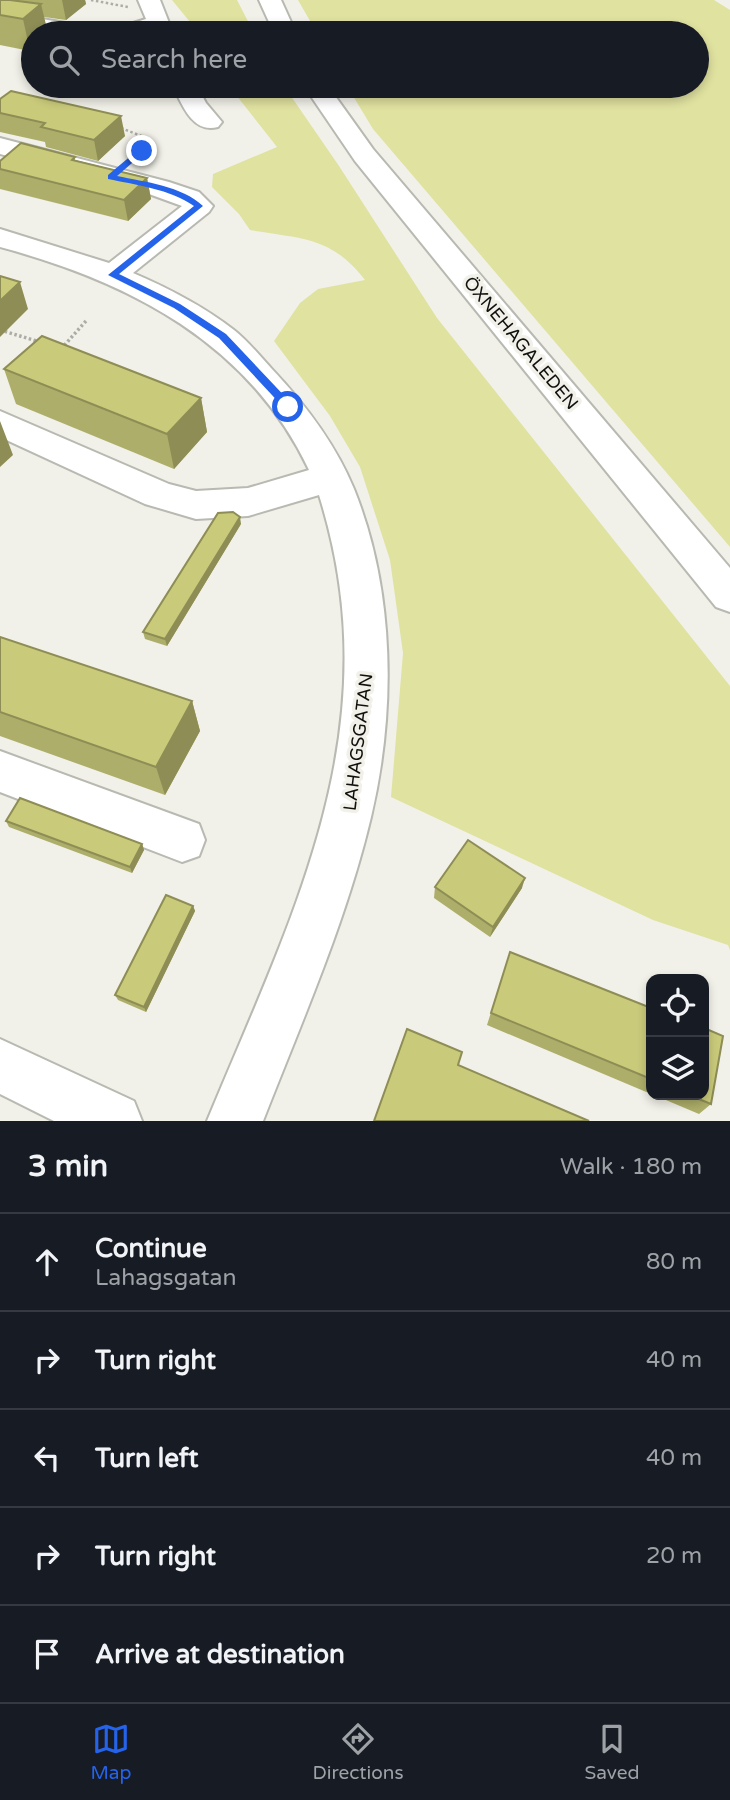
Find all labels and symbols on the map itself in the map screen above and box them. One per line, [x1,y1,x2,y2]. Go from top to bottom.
route end [126,135,157,166]
street label: ÖXNEHAGALEDEN [459,272,583,414]
route start [272,391,303,422]
street label: LAHAGSGATAN [339,672,377,812]

